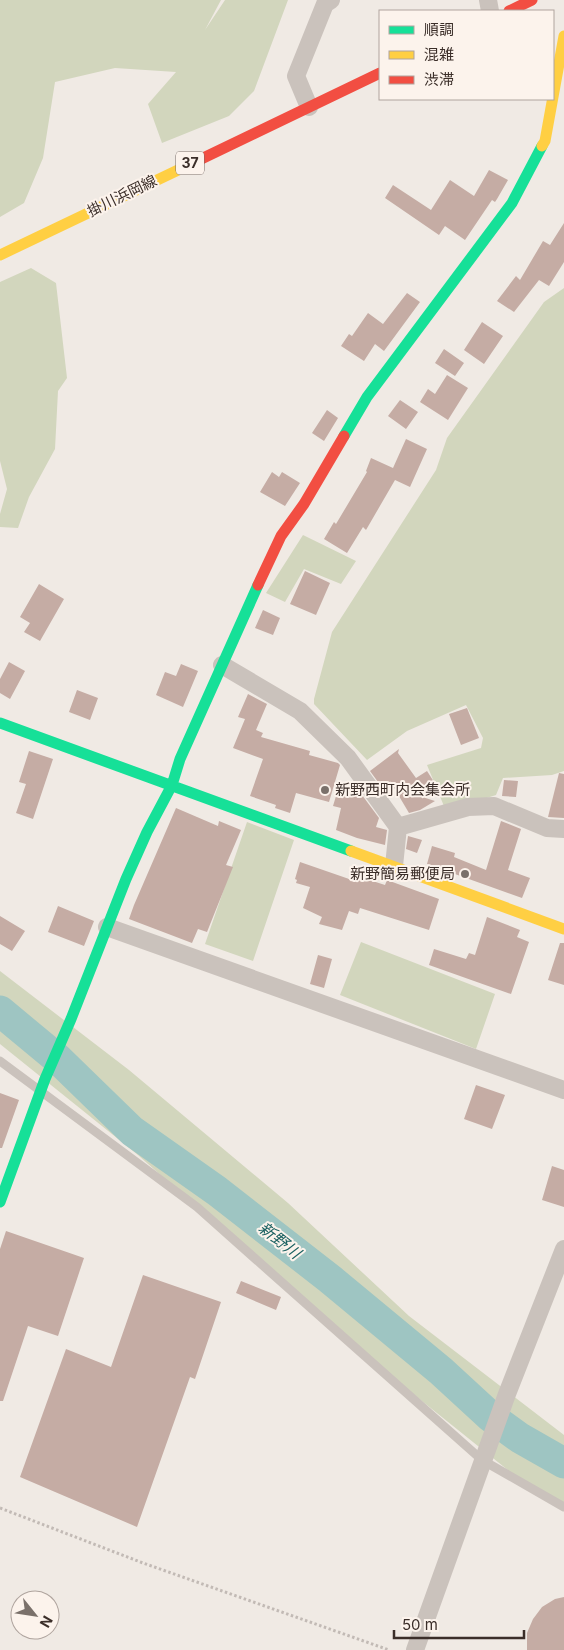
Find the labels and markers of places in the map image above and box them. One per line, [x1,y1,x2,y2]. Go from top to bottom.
place label: 新野西町内会集会所 [335,780,470,799]
marker: 新野西町内会集会所 [319,784,331,796]
place label: 新野簡易郵便局 [350,864,455,883]
marker: 新野簡易郵便局 [459,868,471,880]

